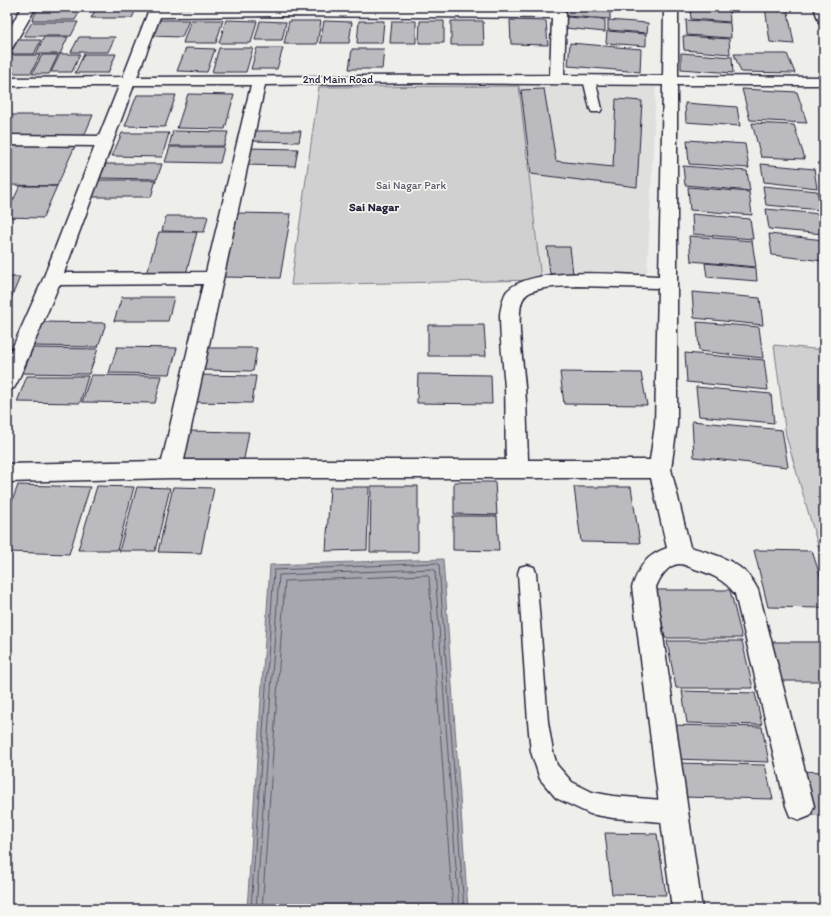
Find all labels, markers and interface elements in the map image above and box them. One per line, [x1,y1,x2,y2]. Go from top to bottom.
street label: 2nd Main Road [303,73,373,86]
park label: Sai Nagar Park [376,179,446,192]
district label: Sai Nagar [349,200,399,215]

